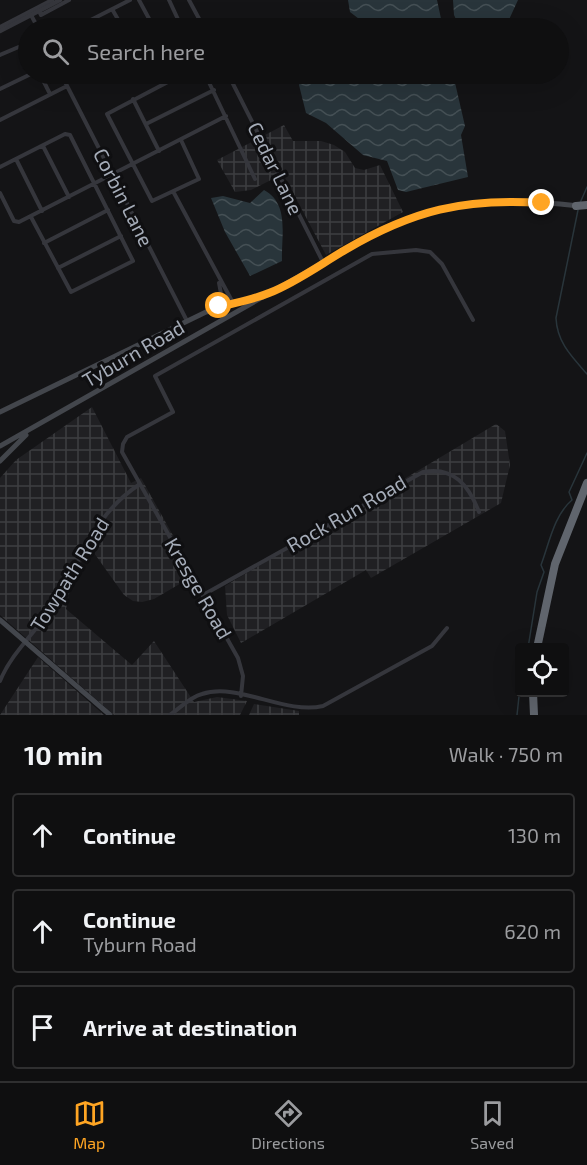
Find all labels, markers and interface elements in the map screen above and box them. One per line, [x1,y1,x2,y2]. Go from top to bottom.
search box [18,18,569,84]
icon: search [39,35,72,68]
text: Search here [87,38,205,64]
street label: Cedar Lane [243,118,309,218]
street label: Corbin Lane [89,144,159,250]
route end [528,189,554,215]
route start [205,292,231,318]
street label: Tyburn Road [78,314,188,392]
street label: Rock Run Road [282,469,410,557]
street label: Towpath Road [25,513,113,635]
street label: Kresge Road [160,533,238,643]
map controls [515,643,569,697]
button: locate [515,643,569,697]
text: 10 min [24,739,103,770]
text: Walk · 750 m [449,742,563,766]
icon: ahead [26,819,59,852]
text: Continue [83,822,176,848]
text: 130 m [508,823,561,847]
text: Continue [83,906,176,932]
icon: ahead [26,915,59,948]
text: 620 m [504,919,561,943]
text: Tyburn Road [83,932,197,956]
icon: arrive [26,1011,59,1044]
text: Arrive at destination [83,1014,297,1040]
tab: Map [73,1097,106,1152]
tab: Directions [251,1097,325,1152]
tab: Saved [470,1097,514,1152]

